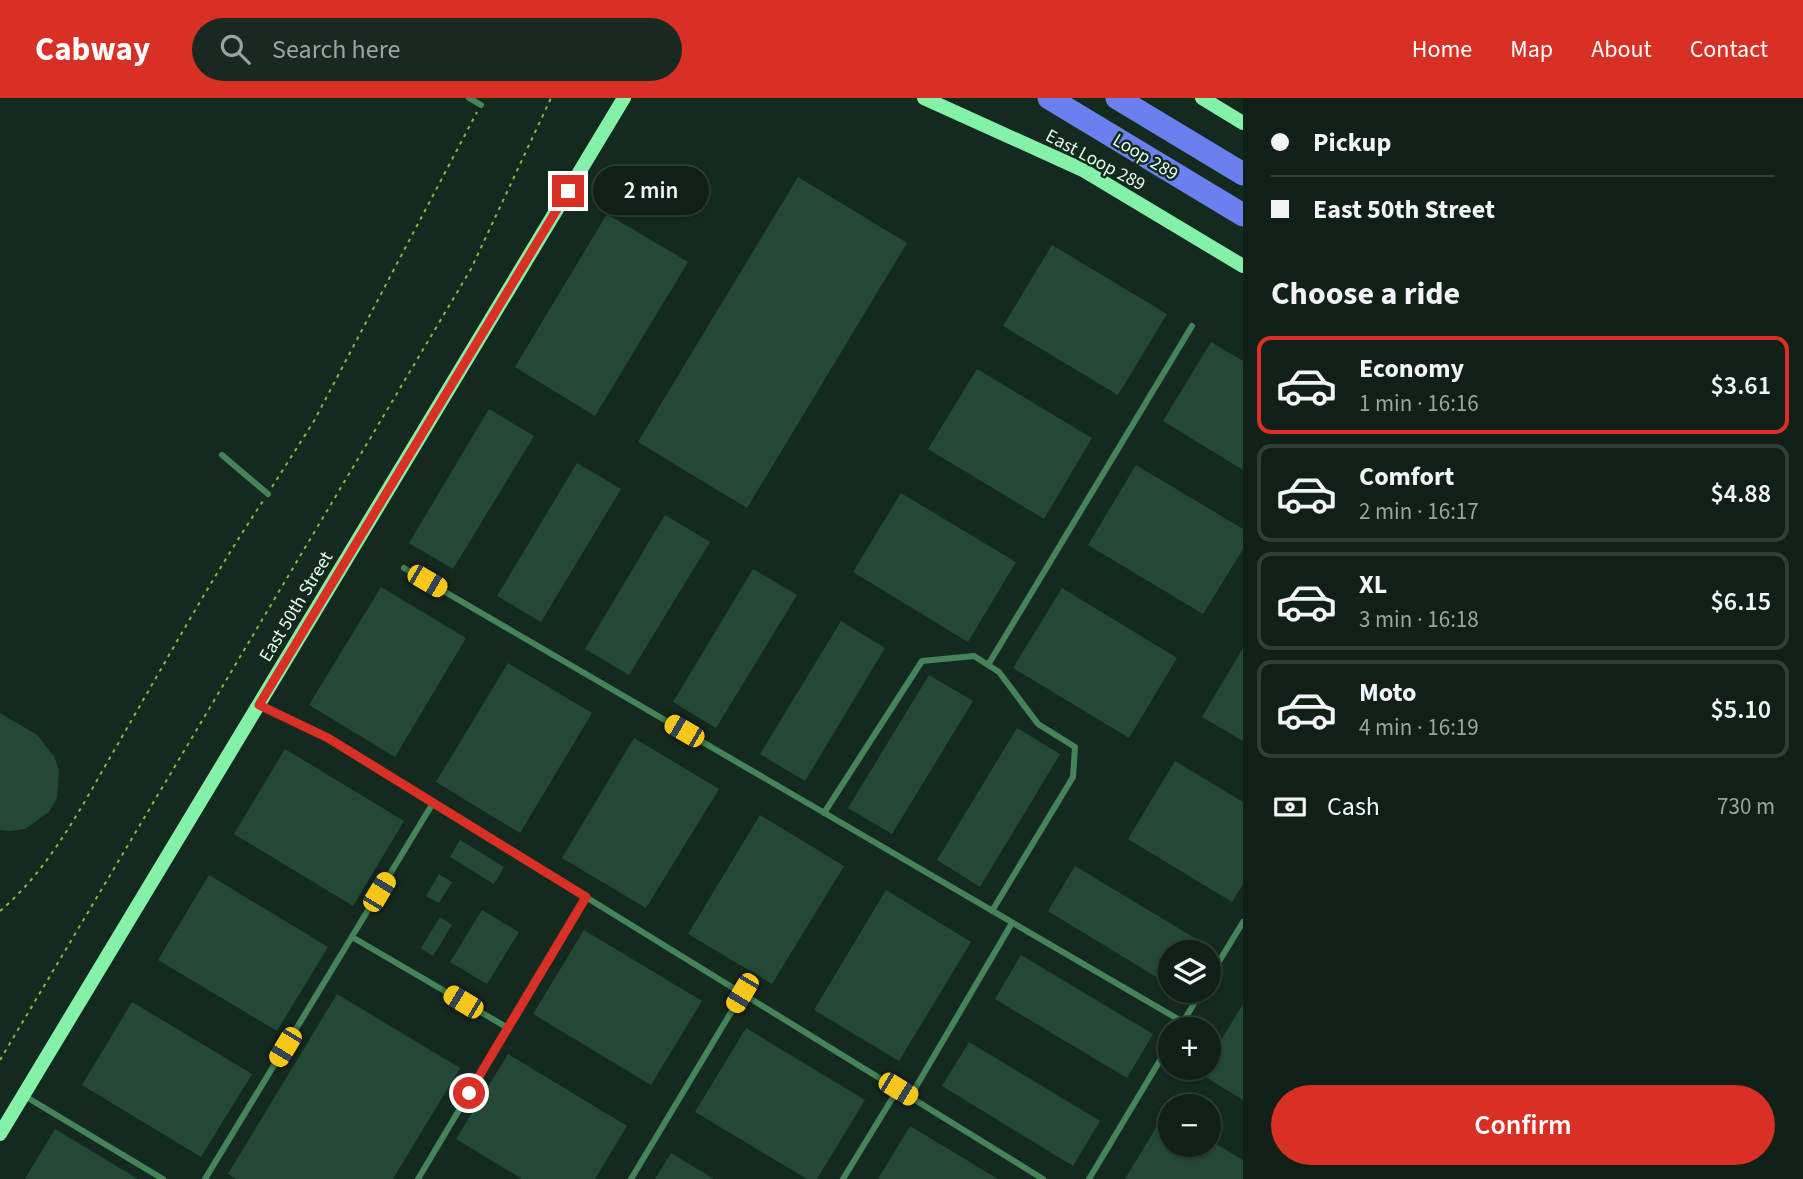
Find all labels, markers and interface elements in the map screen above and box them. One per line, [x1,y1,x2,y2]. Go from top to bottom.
search box [192,18,682,81]
text: Cabway [35,26,150,73]
icon: search [216,30,254,68]
text: Search here [272,31,400,68]
text: Home [1412,32,1472,67]
text: Map [1510,32,1553,67]
text: About [1591,32,1652,67]
text: Contact [1690,32,1768,67]
street label: East Loop 289 [1041,123,1150,198]
text: Pickup [1313,124,1391,161]
street label: Loop 289 [1107,127,1183,187]
callout: 2 min [592,166,708,216]
text: 2 min [624,174,678,207]
route end [552,175,584,207]
text: East 50th Street [1313,191,1495,228]
text: Choose a ride [1271,271,1460,317]
text: Economy [1359,350,1464,387]
icon: car [1275,354,1338,417]
text: $3.61 [1710,367,1771,404]
text: 1 min · 16:16 [1359,387,1479,420]
text: Comfort [1359,458,1454,495]
icon: car [1275,462,1338,525]
text: $4.88 [1710,475,1771,512]
text: 2 min · 16:17 [1359,495,1479,528]
street label: East 50th Street [253,546,340,667]
car [404,561,451,601]
text: XL [1359,566,1387,603]
icon: car [1275,570,1338,633]
text: $6.15 [1710,583,1771,620]
text: 3 min · 16:18 [1359,603,1479,636]
text: Moto [1359,674,1416,711]
icon: car [1275,678,1338,741]
text: $5.10 [1710,691,1771,728]
car [661,711,708,751]
text: 4 min · 16:19 [1359,711,1479,744]
icon: cash [1271,788,1309,826]
text: Cash [1327,788,1380,825]
text: 730 m [1717,790,1775,823]
car [360,869,399,915]
map controls [1158,940,1221,1157]
button: layers [1158,940,1221,1003]
car [723,970,762,1016]
car [440,982,487,1022]
button: + [1158,1017,1221,1080]
car [266,1024,305,1070]
car [875,1069,922,1109]
route start [453,1077,485,1109]
button: Confirm [1271,1085,1775,1165]
button: − [1158,1094,1221,1157]

